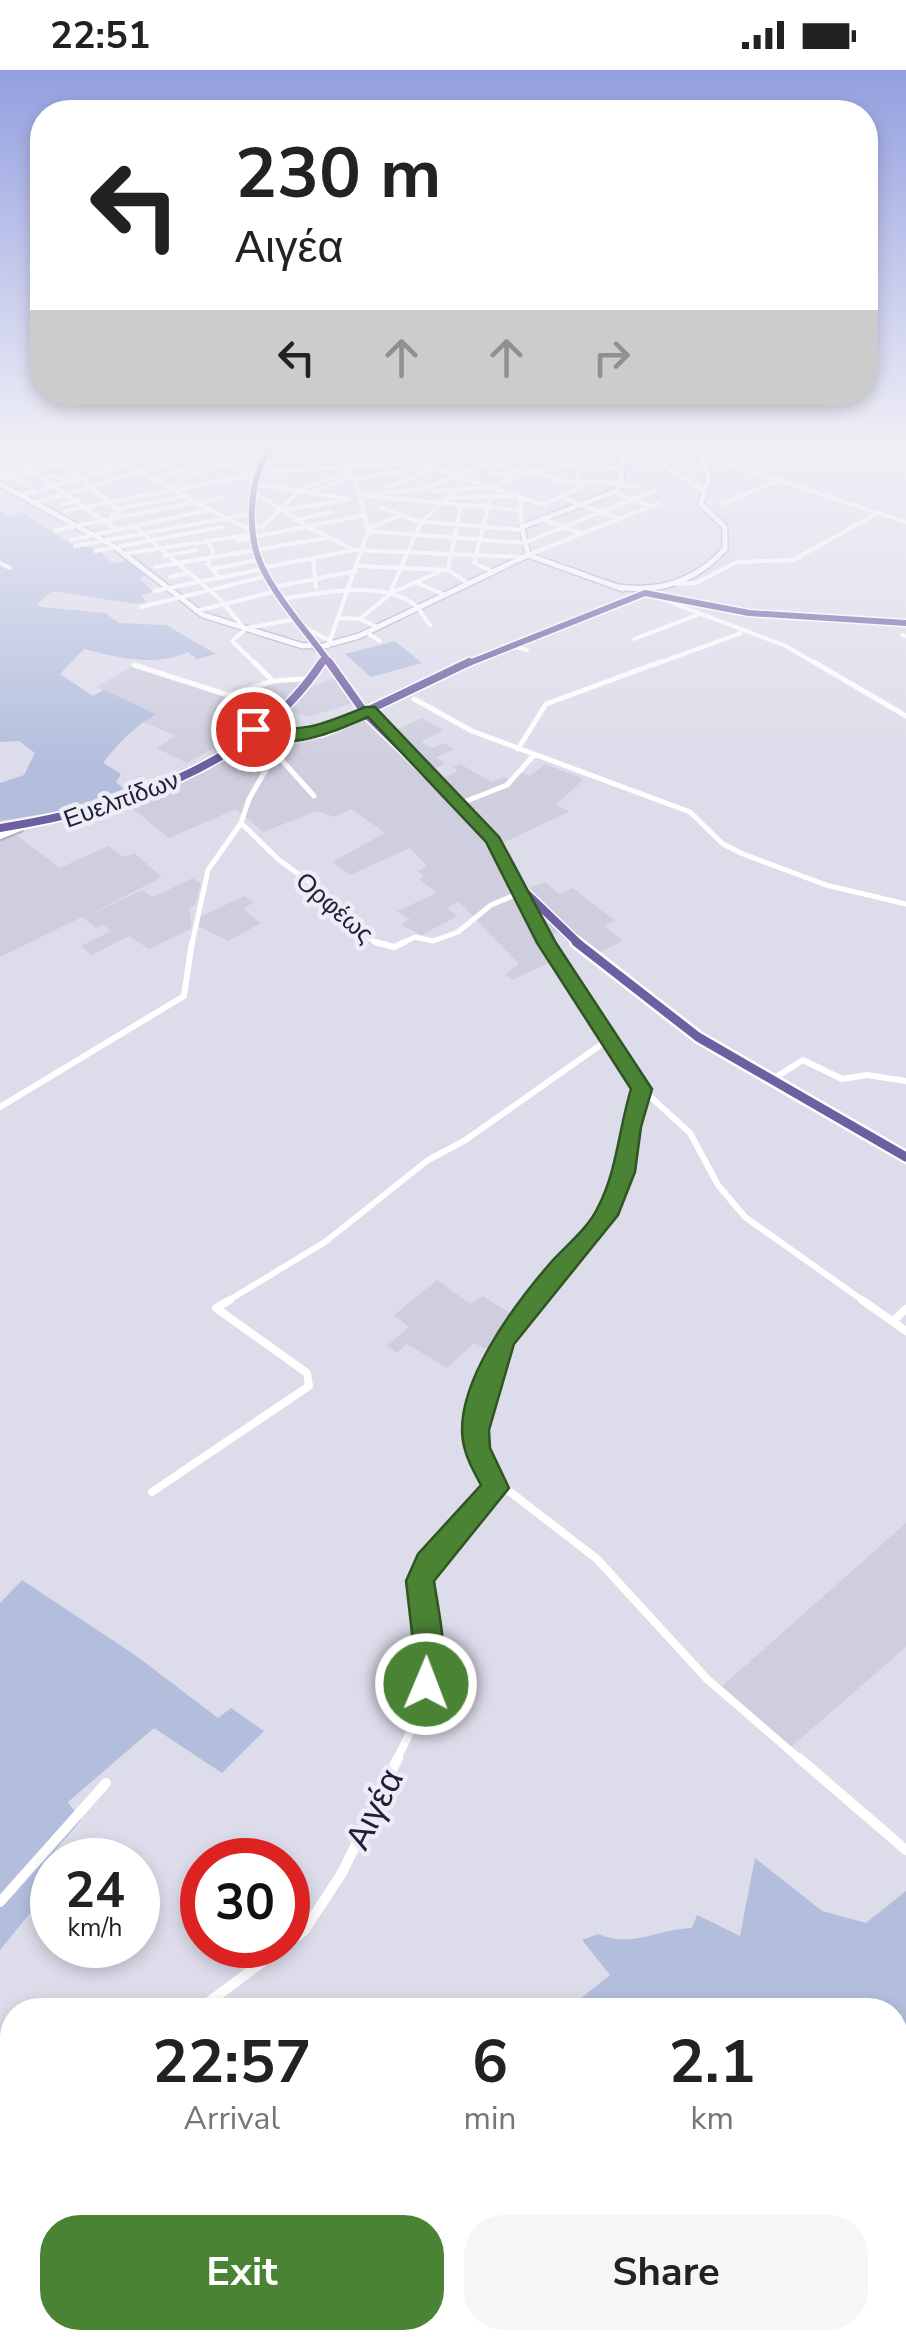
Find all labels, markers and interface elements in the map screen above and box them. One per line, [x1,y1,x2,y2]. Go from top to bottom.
text: 22:51 [50,10,151,61]
text: 230 m [235,126,441,222]
icon: left [70,140,200,270]
text: Αιγέα [235,217,344,278]
icon: left [269,330,324,385]
icon: ahead [374,330,429,385]
icon: ahead [479,330,534,385]
icon: right [584,330,639,385]
pin [211,687,296,772]
icon: arrive [226,702,281,757]
street label: Ευελπίδων [59,763,184,836]
street label: Ορφέως [288,865,380,951]
position arrow [374,1632,478,1736]
street label: Αιγέα [334,1761,415,1858]
speed limit sign: 30 [180,1838,310,1968]
text: 24 [65,1856,125,1925]
text: km/h [67,1911,123,1945]
text: 22:57 [152,2021,311,2103]
text: 6 [472,2021,508,2103]
text: 2.1 [669,2021,756,2103]
text: Arrival [184,2097,280,2140]
text: min [463,2097,516,2140]
text: km [691,2097,734,2140]
button: Exit [40,2215,444,2330]
button: Share [464,2215,868,2330]

